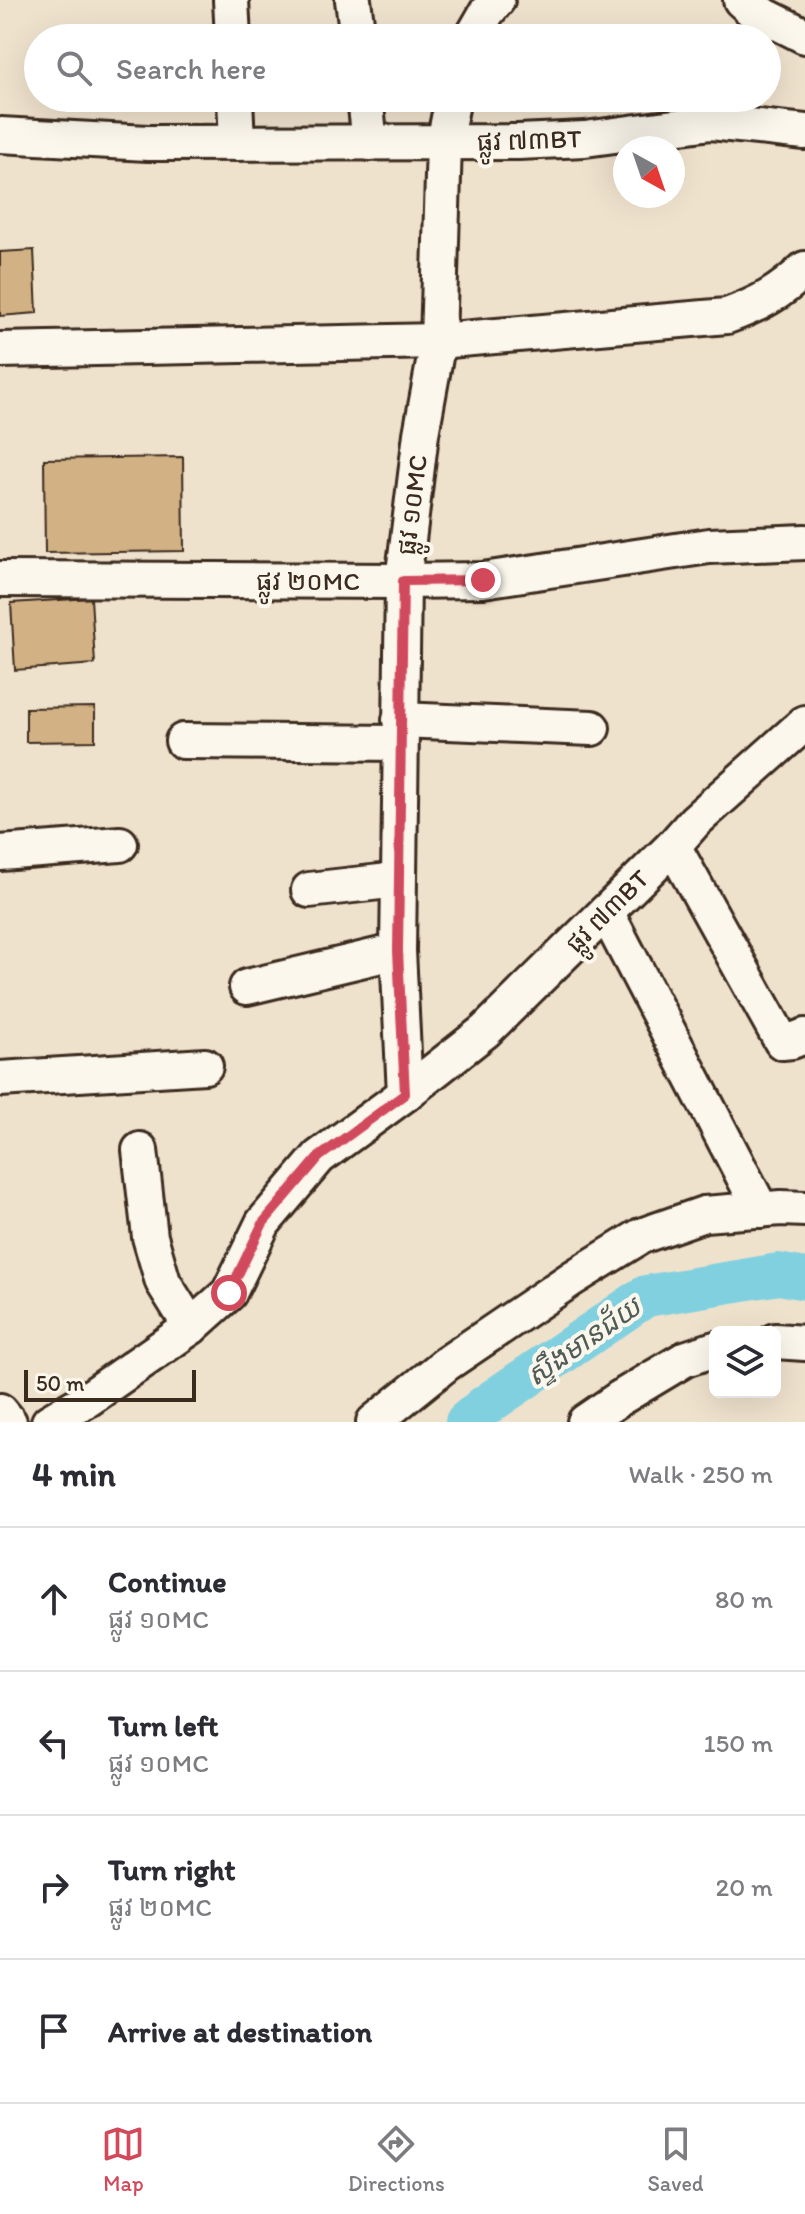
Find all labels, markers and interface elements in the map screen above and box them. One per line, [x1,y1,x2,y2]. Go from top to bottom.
search box [24,24,781,112]
icon: search [52,46,96,90]
text: Search here [116,50,266,87]
street label: ផ្លូវ ៧៣BT [476,122,583,166]
north arrow [613,136,685,208]
street label: ផ្លូវ ១០MC [390,453,442,558]
route end [465,562,501,598]
street label: ផ្លូវ ២០MC [256,565,360,605]
street label: ផ្លូវ ៧៣BT [559,862,661,965]
route start [211,1275,247,1311]
water label: ស្ទឹងមានជ័យ [519,1288,649,1393]
map controls [709,1326,781,1398]
button: layers [709,1326,781,1398]
scale bar [24,1366,196,1402]
text: 50 m [36,1370,85,1397]
text: 4 min [32,1454,116,1495]
text: Walk · 250 m [629,1458,773,1490]
text: Continue [108,1563,227,1600]
icon: ahead [32,1577,76,1621]
text: 80 m [715,1583,773,1615]
text: ផ្លូវ ១០MC [108,1603,209,1635]
text: Turn left [108,1707,219,1744]
icon: left [32,1721,76,1765]
text: 150 m [704,1727,773,1759]
text: ផ្លូវ ១០MC [108,1747,209,1779]
text: Turn right [108,1851,236,1888]
icon: right [32,1865,76,1909]
text: 20 m [716,1871,773,1903]
text: ផ្លូវ ២០MC [108,1891,212,1923]
icon: arrive [32,2009,76,2053]
text: Arrive at destination [108,2013,372,2050]
tab: Map [101,2122,145,2197]
tab: Directions [348,2122,445,2197]
tab: Saved [647,2122,704,2197]

